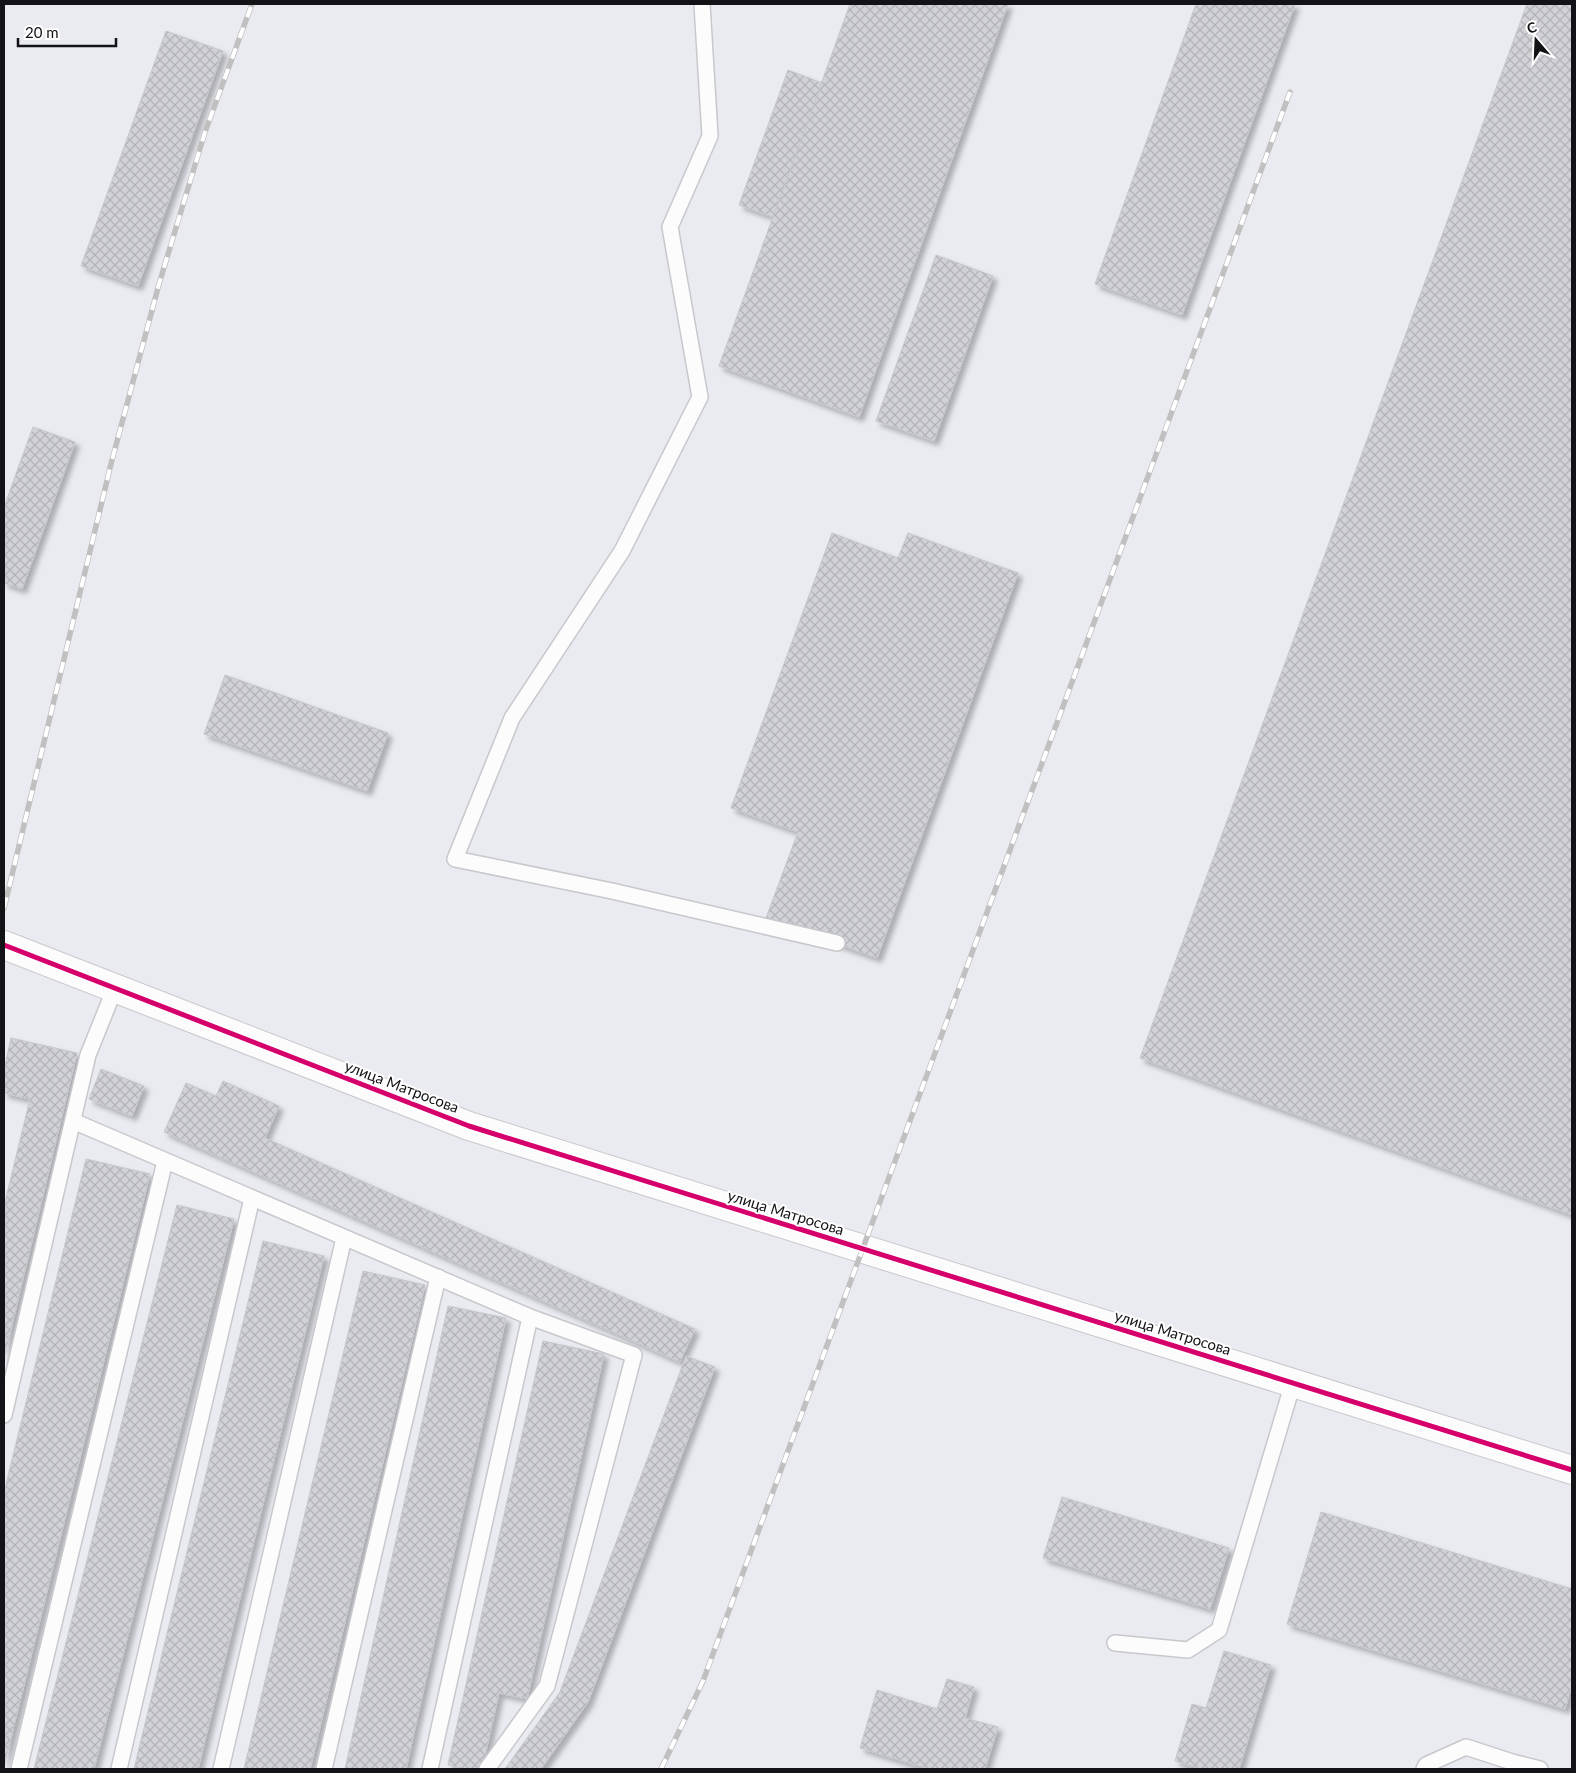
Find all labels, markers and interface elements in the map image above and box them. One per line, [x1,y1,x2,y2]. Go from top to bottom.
scale bar [18,15,115,47]
north arrow [1511,15,1561,65]
text: С [1524,17,1539,37]
text: 20 m [25,23,59,41]
street label: улица Матросова [342,1056,462,1116]
street label: улица Матросова [726,1186,846,1238]
street label: улица Матросова [1113,1306,1233,1358]

